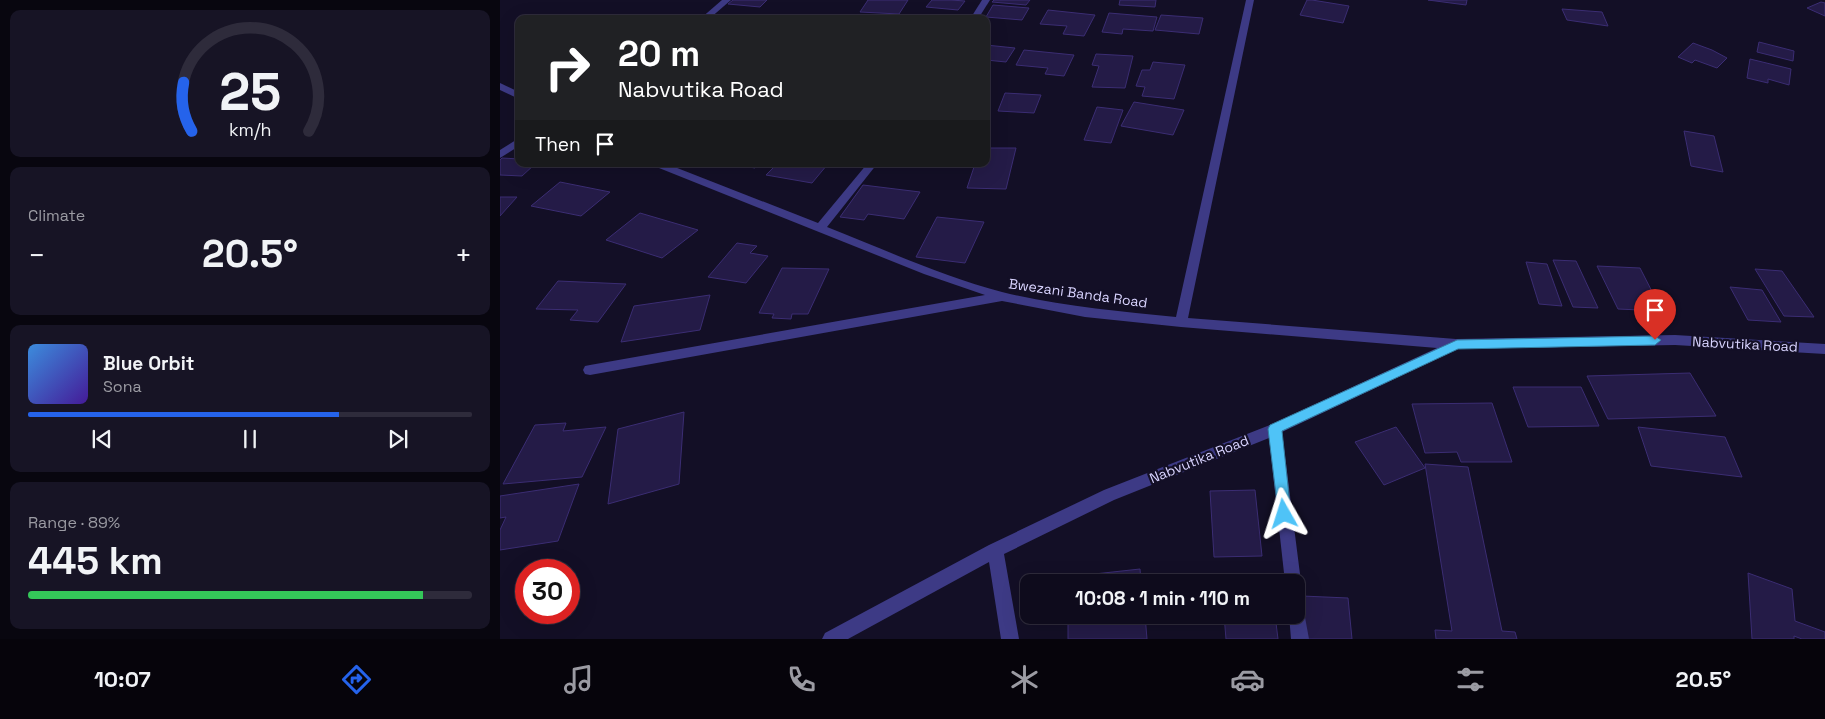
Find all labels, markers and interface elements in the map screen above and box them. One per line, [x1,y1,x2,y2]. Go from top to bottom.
text: 20 m [618,32,700,76]
icon: right [535,35,600,100]
text: 25 [219,59,281,125]
text: Nabvutika Road [618,75,784,103]
text: km/h [229,118,271,141]
icon: arrive [591,130,619,158]
text: Then [535,132,581,157]
text: Climate [28,205,85,226]
text: 20.5° [202,230,298,278]
text: − [28,237,45,273]
text: + [455,237,472,273]
street label: Bwezani Banda Road [1007,274,1149,312]
pin [1634,289,1676,340]
icon: arrive [1641,296,1669,324]
street label: Nabvutika Road [1692,332,1798,356]
text: Blue Orbit [103,351,194,376]
text: Sona [103,376,142,397]
icon: previous [88,425,116,453]
icon: pause [236,425,264,453]
icon: next [384,425,412,453]
street label: Nabvutika Road [1147,431,1251,487]
position arrow [1257,487,1309,539]
text: Range · 89% [28,512,120,533]
text: 445 km [28,537,163,585]
speed limit sign: 30 [515,559,580,624]
text: 10:08 · 1 min · 110 m [1075,586,1250,611]
icon: directions [339,662,374,697]
icon: music [561,662,596,697]
icon: phone [784,662,819,697]
icon: climate [1007,662,1042,697]
icon: car [1230,662,1265,697]
icon: filters [1453,662,1488,697]
text: 10:07 [94,665,151,693]
text: 20.5° [1676,665,1731,693]

